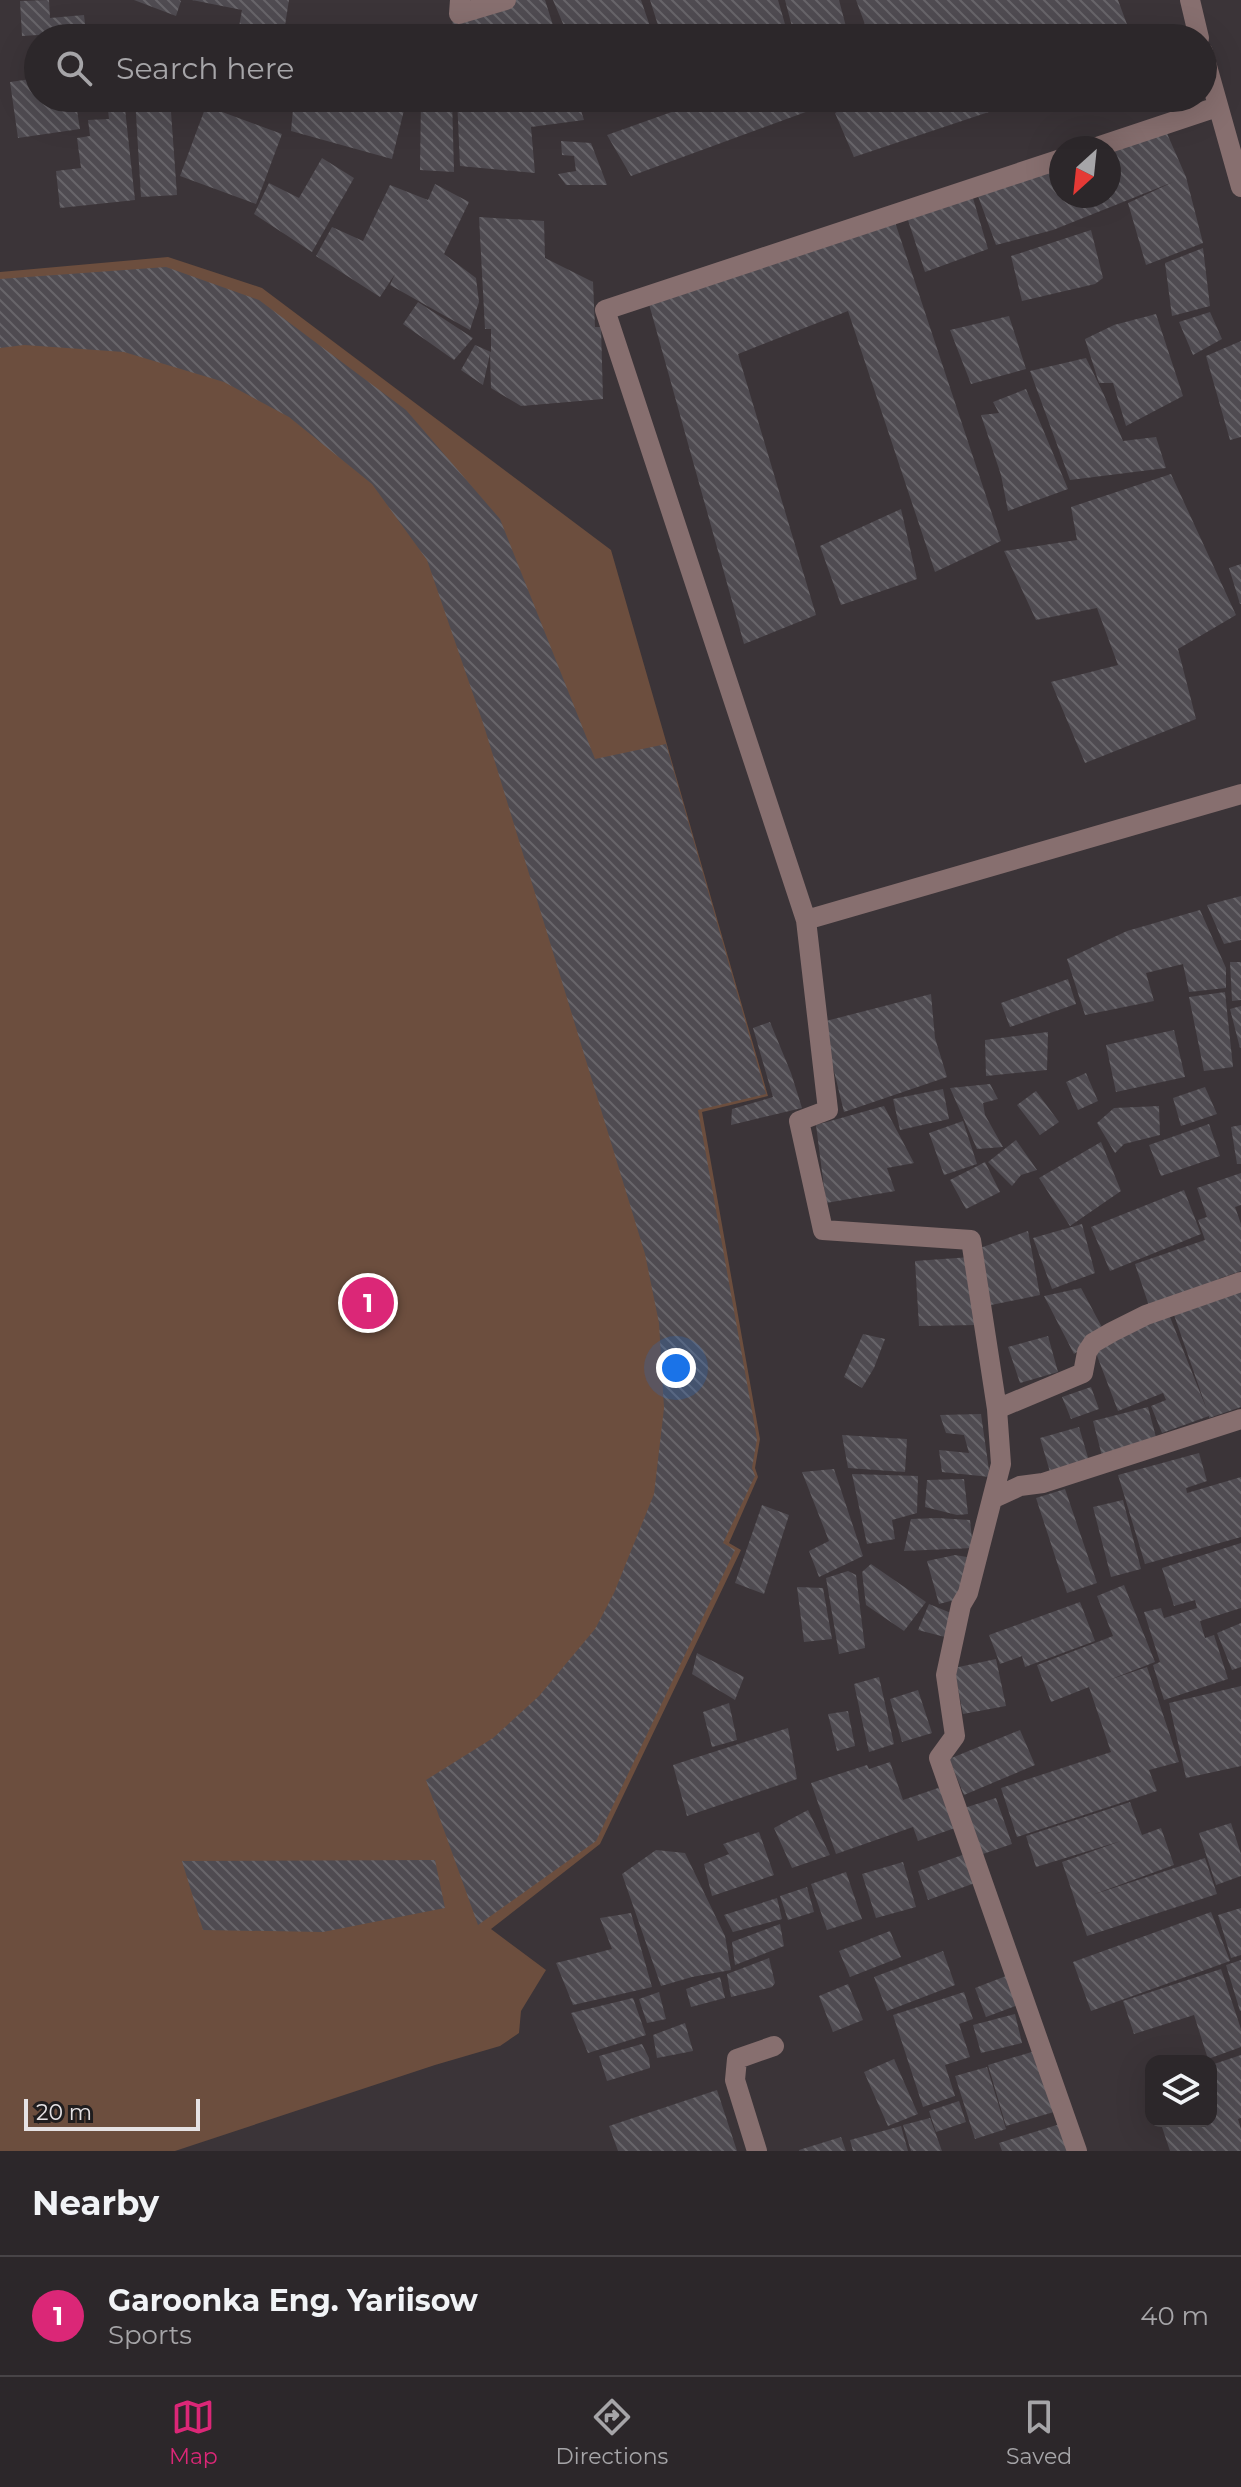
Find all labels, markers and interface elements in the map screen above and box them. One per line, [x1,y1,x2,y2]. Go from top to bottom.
search box [24,24,1217,112]
icon: search [52,46,96,90]
text: Search here [116,50,294,87]
north arrow [1049,136,1121,208]
pin: 1 [342,1273,394,1333]
your location [656,1348,696,1388]
map controls [1145,2055,1217,2127]
button: layers [1145,2055,1217,2127]
scale bar [24,2095,200,2131]
text: 20 m [36,2099,92,2126]
text: Nearby [32,2182,159,2224]
text: Garoonka Eng. Yariisow [108,2282,478,2319]
text: 1 [53,2300,63,2332]
text: 40 m [1140,2300,1209,2332]
text: Sports [108,2319,192,2351]
tab: Map [169,2395,218,2470]
tab: Directions [556,2395,668,2470]
tab: Saved [1006,2395,1072,2470]

